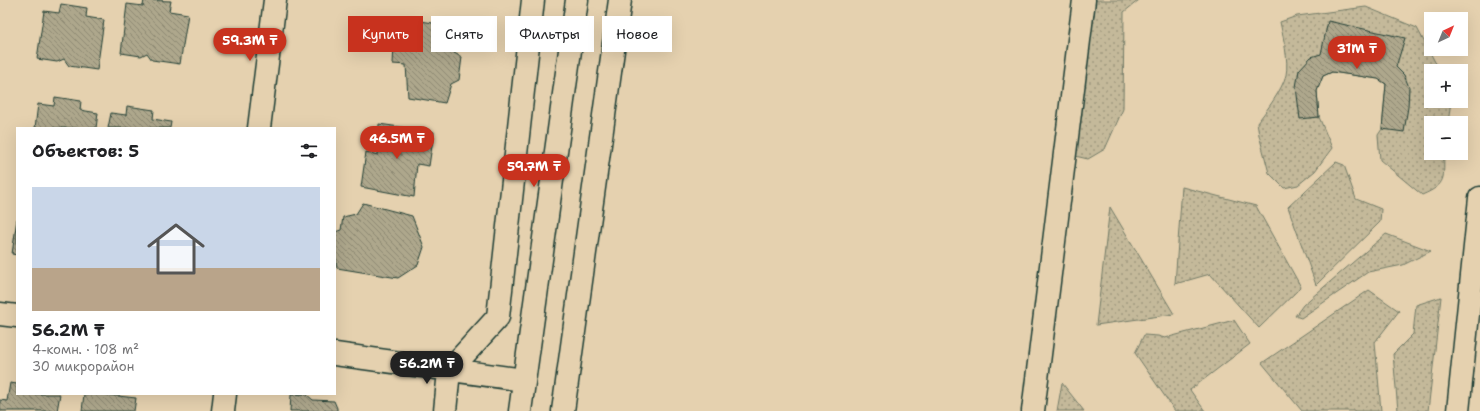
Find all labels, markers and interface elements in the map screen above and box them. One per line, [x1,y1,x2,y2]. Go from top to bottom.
north arrow [1424,12,1468,56]
map controls [1424,12,1468,160]
chip: Купить [348,16,423,52]
chip: Снять [431,16,497,52]
chip: Фильтры [505,16,594,52]
chip: Новое [602,16,672,52]
pin: 59.3M ₸ [213,28,287,62]
text: 59.3M ₸ [222,32,278,49]
pin: 31M ₸ [1329,36,1385,70]
text: 31M ₸ [1337,40,1377,57]
button: + [1424,64,1468,108]
button: − [1424,116,1468,160]
pin: 46.5M ₸ [360,126,434,160]
text: 46.5M ₸ [369,130,425,147]
text: Объектов: 5 [32,140,139,162]
icon: filters [298,140,320,162]
pin: 59.7M ₸ [497,154,571,188]
text: 59.7M ₸ [507,158,561,175]
icon: home [140,213,212,285]
text: 56.2M ₸ [32,319,105,341]
text: 4-комн. · 108 m² [32,341,139,358]
pin: 56.2M ₸ [390,351,464,385]
text: 56.2M ₸ [399,355,455,372]
text: 30 микрорайон [32,358,134,375]

